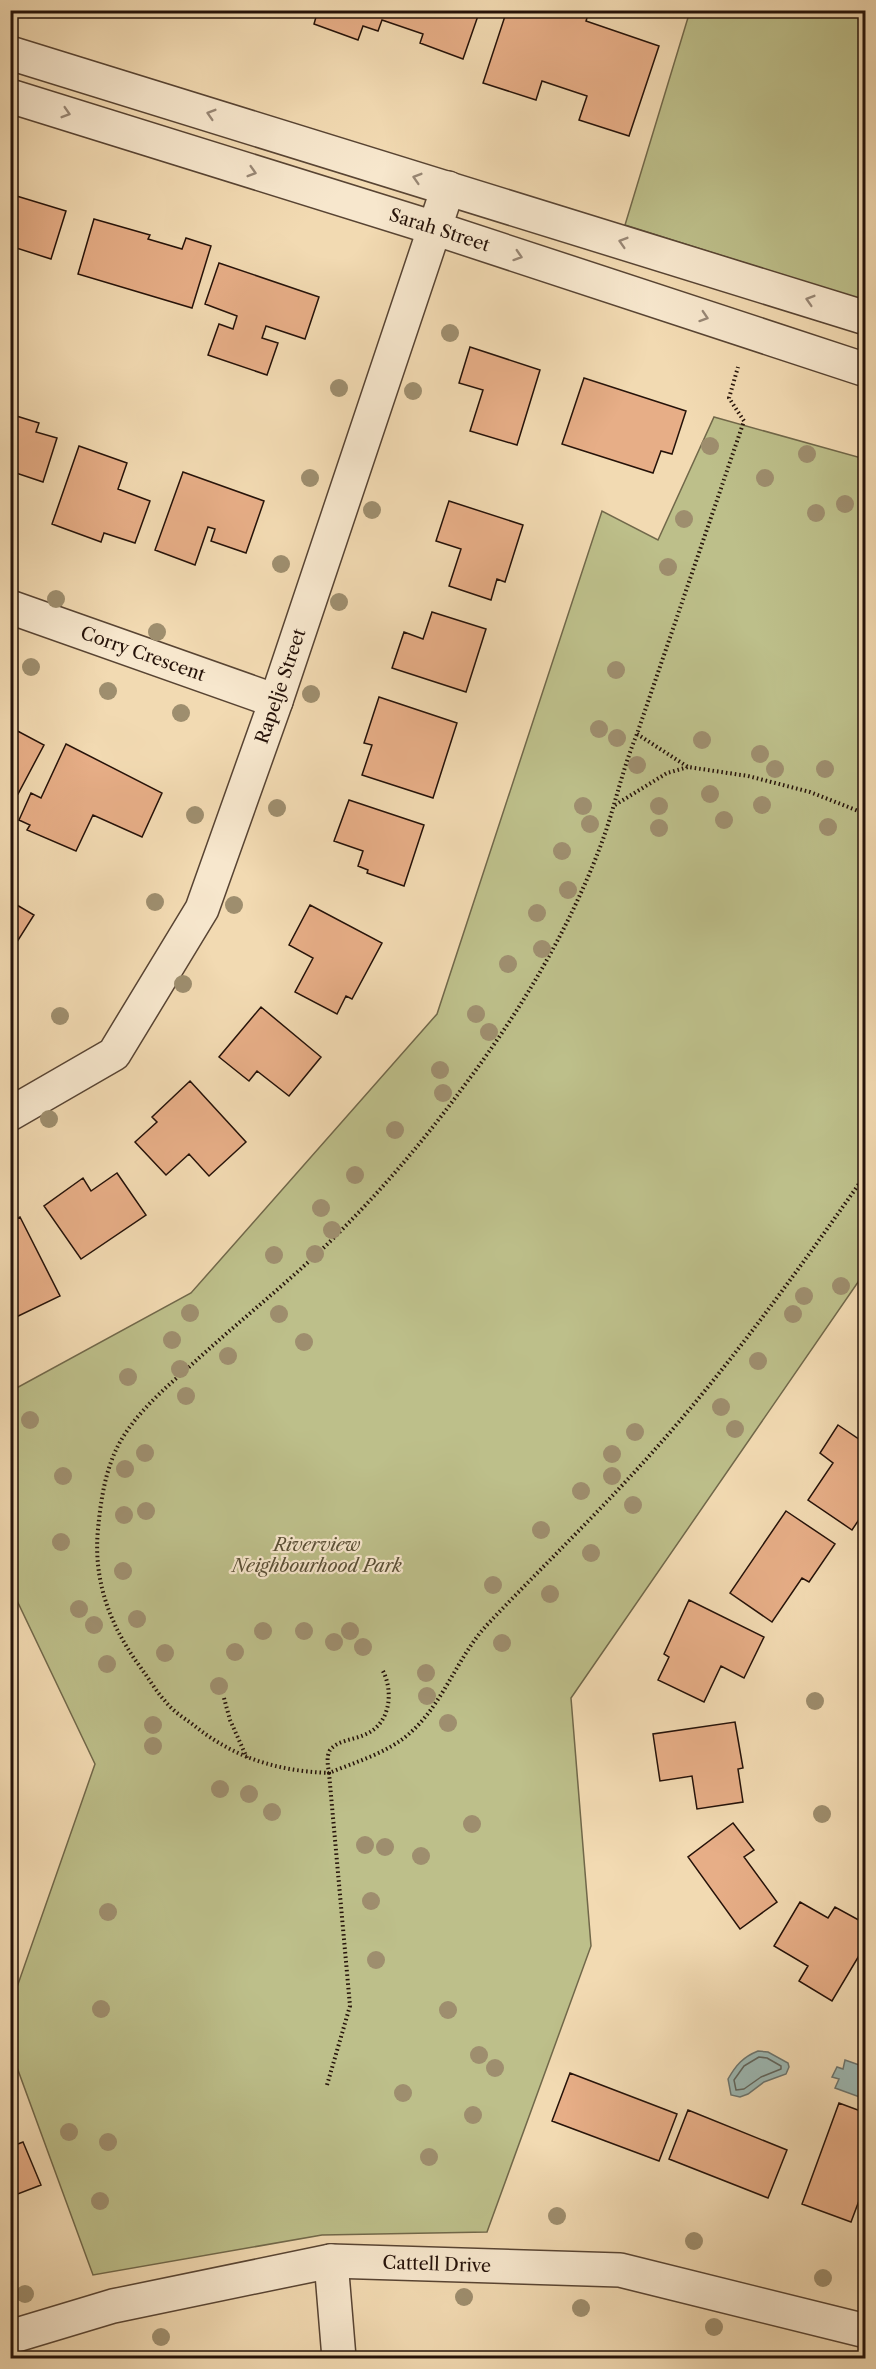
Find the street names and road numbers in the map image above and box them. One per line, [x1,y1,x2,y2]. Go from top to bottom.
street label: Sarah Street [387,204,493,257]
street label: Corry Crescent [78,622,209,686]
street label: Rapelje Street [251,625,311,747]
street label: Cattell Drive [382,2252,491,2277]

